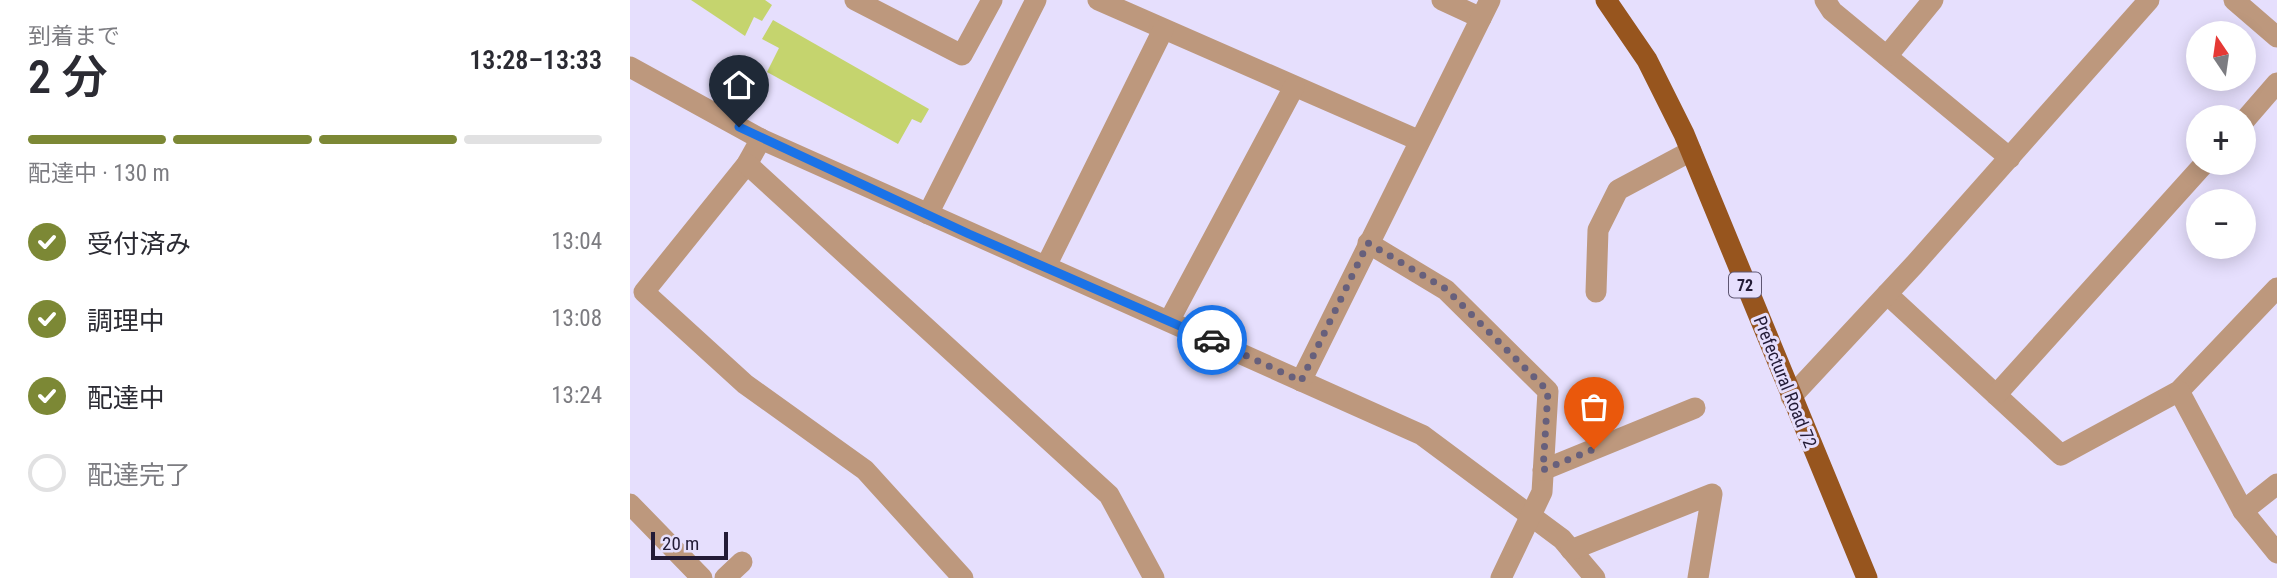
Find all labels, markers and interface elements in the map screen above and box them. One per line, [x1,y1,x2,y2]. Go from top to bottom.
north arrow [2186,21,2256,91]
map controls [2186,21,2256,259]
text: 到着まで [28,23,120,50]
text: 13:28–13:33 [469,45,602,75]
text: 2 分 [28,50,108,104]
pin [709,55,769,127]
icon: home [720,66,758,104]
button: + [2186,105,2256,175]
text: 配達中 · 130 m [28,160,170,187]
button: − [2186,189,2256,259]
icon: check [28,223,66,261]
text: 13:04 [551,228,602,255]
text: 受付済み [87,229,191,259]
road number: 72 [1729,272,1761,298]
icon: check [28,300,66,338]
text: 13:08 [551,305,602,332]
courier [1177,305,1247,375]
text: 調理中 [87,306,165,336]
street label: Prefectural Road 72 [1749,313,1821,451]
icon: car [1193,321,1231,359]
icon: check [28,377,66,415]
pin [1564,377,1624,449]
text: 13:24 [551,382,602,409]
text: 配達中 [87,383,165,413]
icon: bag [1575,388,1613,426]
text: 配達完了 [87,460,191,490]
scale bar [651,529,728,561]
text: 20 m [662,532,699,555]

